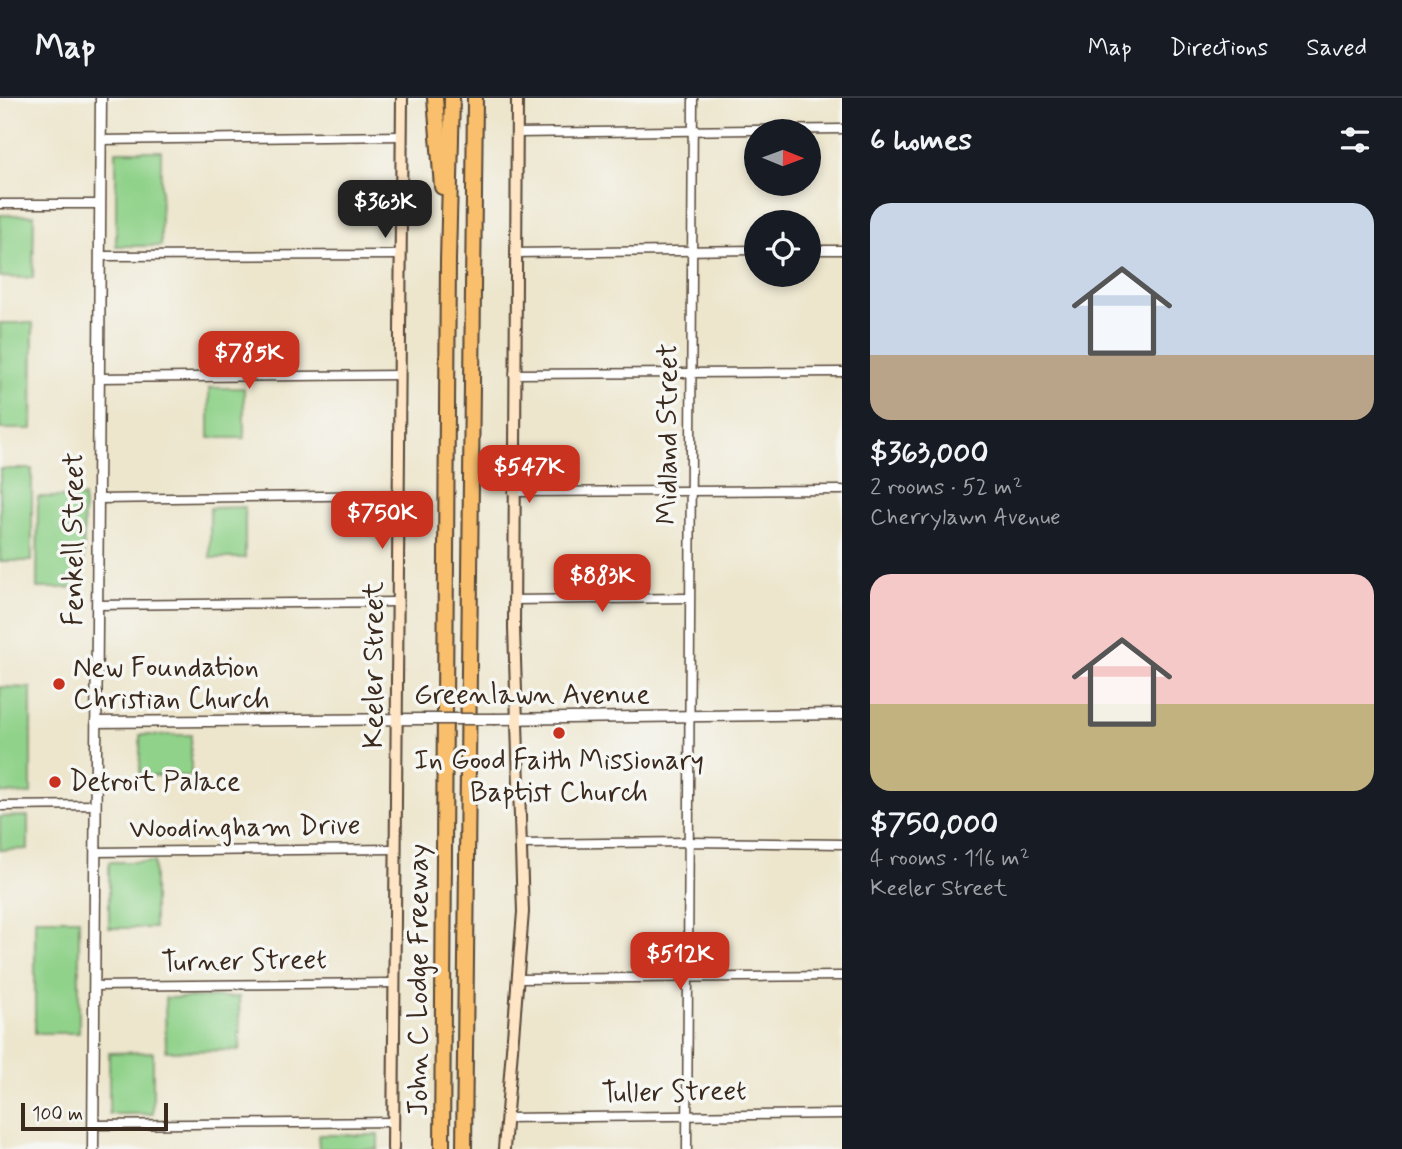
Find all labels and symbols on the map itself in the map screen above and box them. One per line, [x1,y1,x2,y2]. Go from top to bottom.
north arrow [744,119,821,196]
pin: $363K [336,180,434,240]
pin: $785K [200,331,298,391]
street label: Midland Street [650,343,687,525]
pin: $547K [480,446,578,505]
street label: Fenkell Street [56,452,93,626]
pin: $750K [333,491,431,551]
pin: $883K [553,554,651,614]
street label: Keeler Street [356,581,393,748]
place label: New Foundation Christian Church [73,650,270,719]
marker: New Foundation Christian Church [51,676,67,692]
street label: Greenlawn Avenue [414,677,650,714]
marker: In Good Faith Missionary Baptist Church [551,725,567,741]
place label: In Good Faith Missionary Baptist Church [414,743,704,812]
place label: Detroit Palace [69,764,241,801]
marker: Detroit Palace [47,774,63,790]
street label: Woodingham Drive [129,807,361,849]
street label: John C Lodge Freeway [401,844,438,1116]
pin: $512K [631,932,729,992]
street label: Turner Street [161,942,327,982]
street label: Tuller Street [601,1073,747,1113]
scale bar [21,1100,168,1132]

